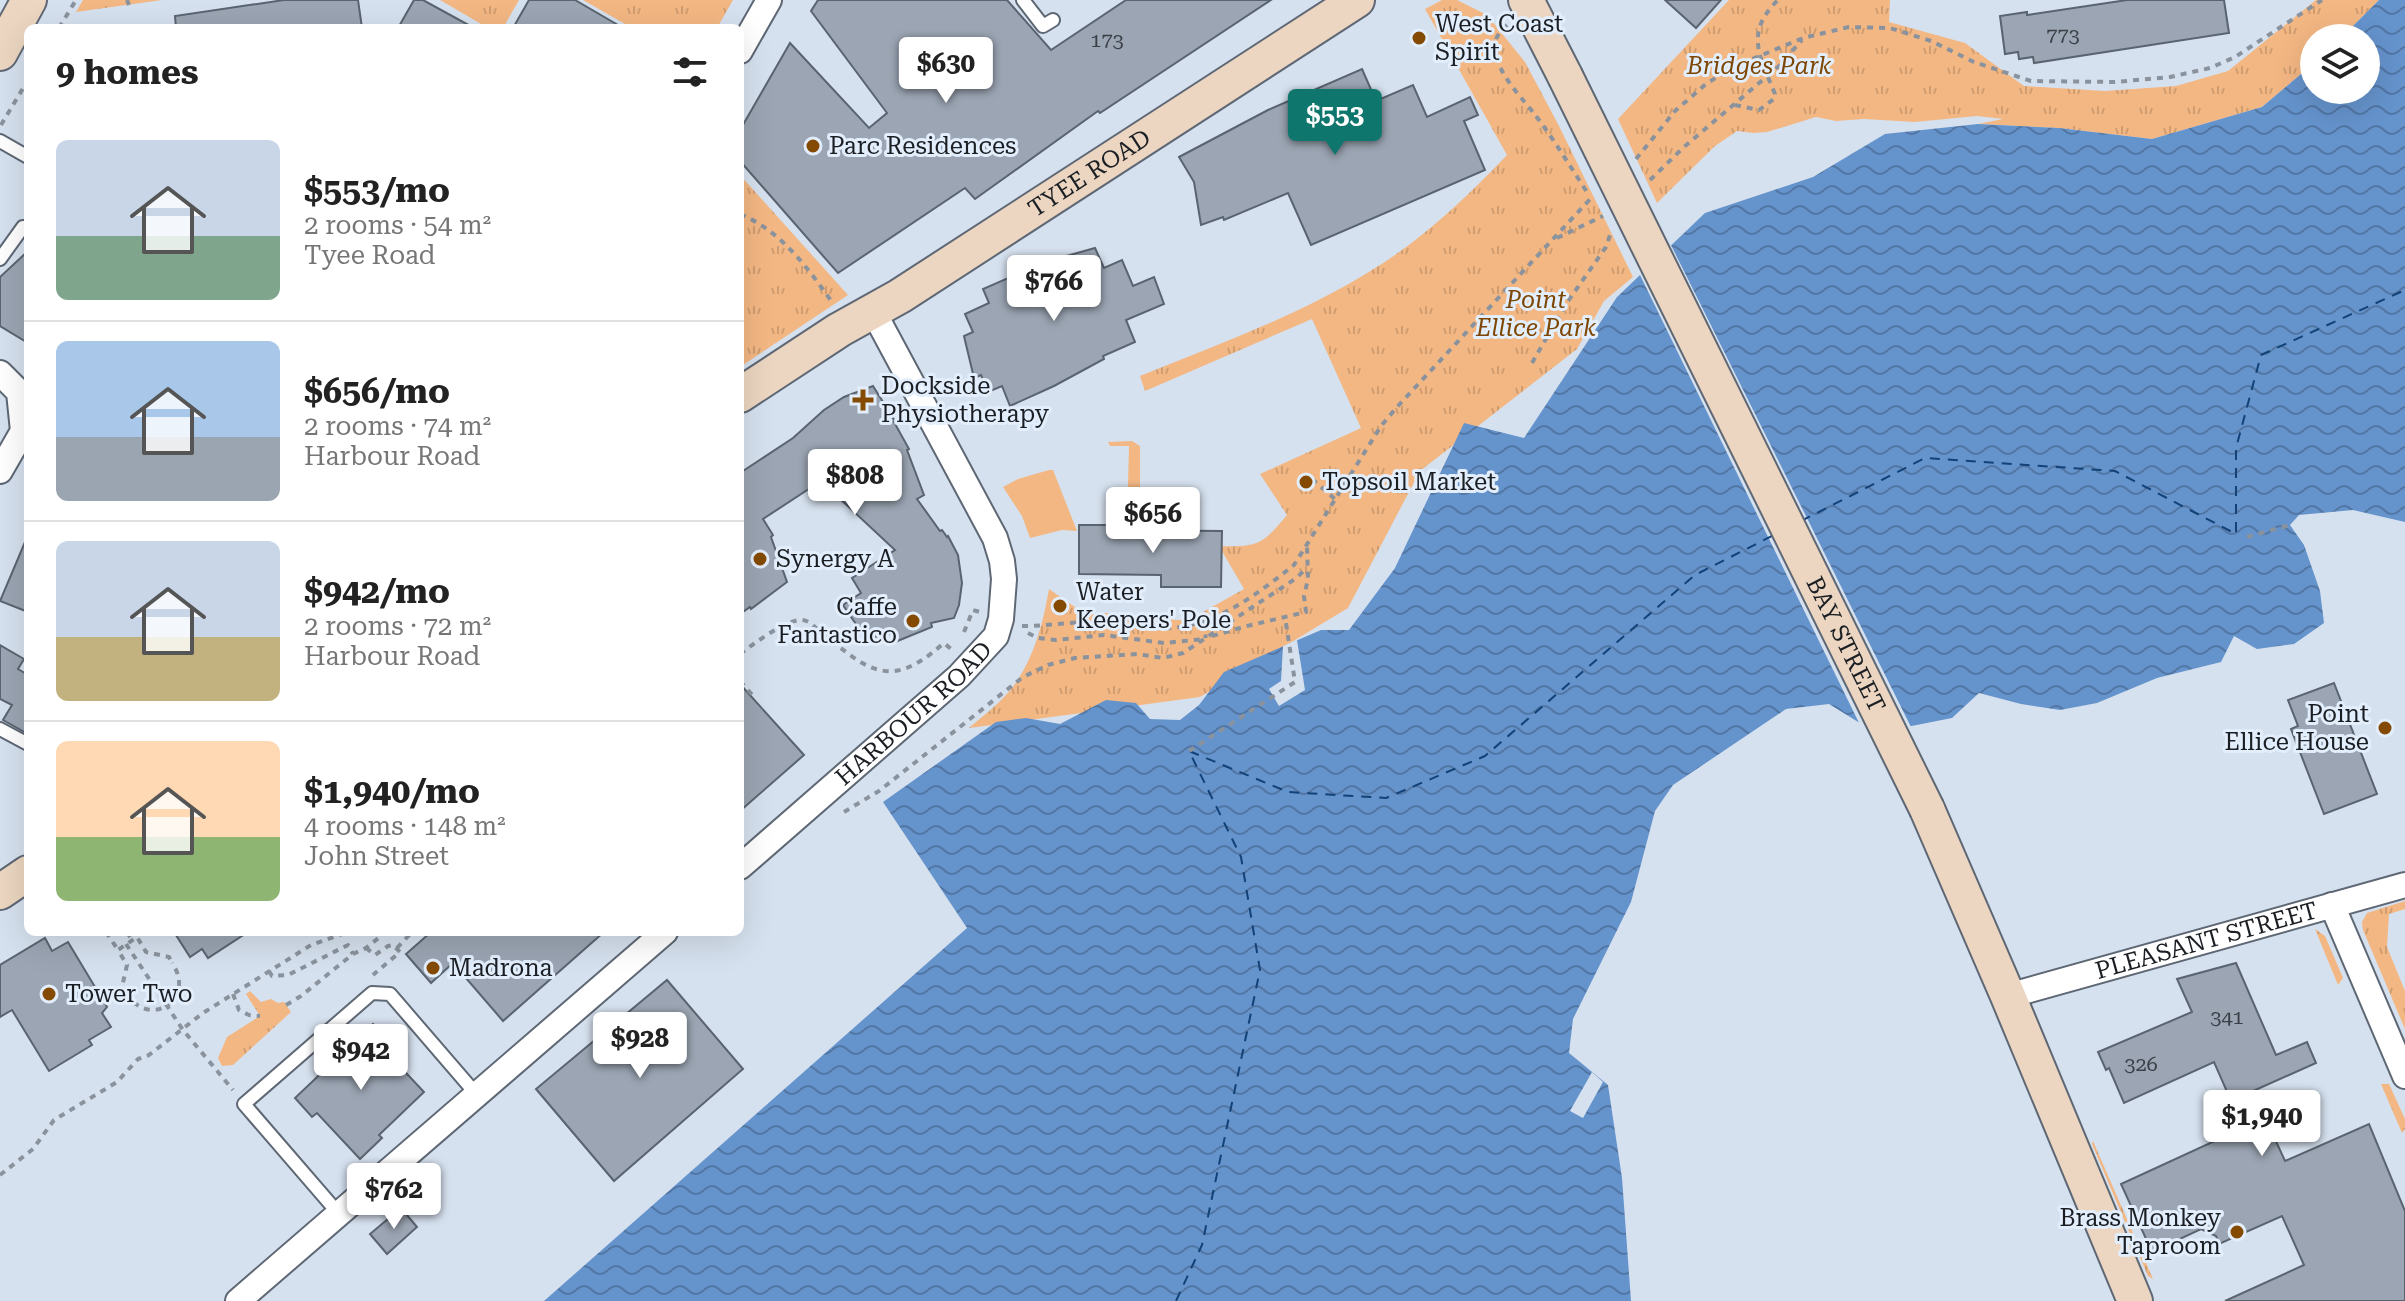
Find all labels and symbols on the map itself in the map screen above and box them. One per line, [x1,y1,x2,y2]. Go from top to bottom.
place label: West Coast Spirit [1435,10,1563,66]
house number: 773 [2046,23,2080,47]
house number: 173 [1090,28,1124,52]
marker: West Coast Spirit [1410,29,1428,47]
pin: $630 [899,37,993,105]
park label: Bridges Park [1686,52,1831,80]
pin: $553 [1288,89,1382,157]
street label: TYEE ROAD [1023,123,1156,223]
place label: Parc Residences [829,132,1017,160]
marker: Parc Residences [804,137,822,155]
pin: $766 [1007,255,1101,323]
park label: Point Ellice Park [1475,286,1596,342]
place label: Dockside Physiotherapy [881,372,1050,428]
marker: Dockside Physiotherapy [852,389,874,411]
pin: $808 [808,449,902,517]
place label: Topsoil Market [1322,468,1496,496]
marker: Topsoil Market [1297,473,1315,491]
pin: $656 [1106,487,1200,555]
place label: Synergy A [776,545,894,573]
marker: Synergy A [751,550,769,568]
street label: BAY STREET [1800,572,1891,717]
place label: Water Keepers' Pole [1076,578,1231,634]
place label: Caffe Fantastico [777,593,897,649]
marker: Water Keepers' Pole [1051,597,1069,615]
marker: Caffe Fantastico [904,612,922,630]
street label: HARBOUR ROAD [830,636,998,791]
place label: Point Ellice House [2225,700,2369,756]
marker: Point Ellice House [2376,719,2394,737]
street label: PLEASANT STREET [2092,896,2321,985]
place label: Madrona [449,954,553,982]
marker: Madrona [424,959,442,977]
place label: Tower Two [65,980,192,1008]
marker: Tower Two [40,985,58,1003]
house number: 341 [2210,1005,2244,1029]
pin: $928 [593,1012,687,1080]
pin: $942 [314,1024,408,1092]
house number: 326 [2124,1052,2158,1076]
pin: $1,940 [2197,1090,2327,1158]
pin: $762 [347,1163,441,1231]
place label: Brass Monkey Taproom [2059,1204,2222,1260]
marker: Brass Monkey Taproom [2228,1223,2246,1241]

